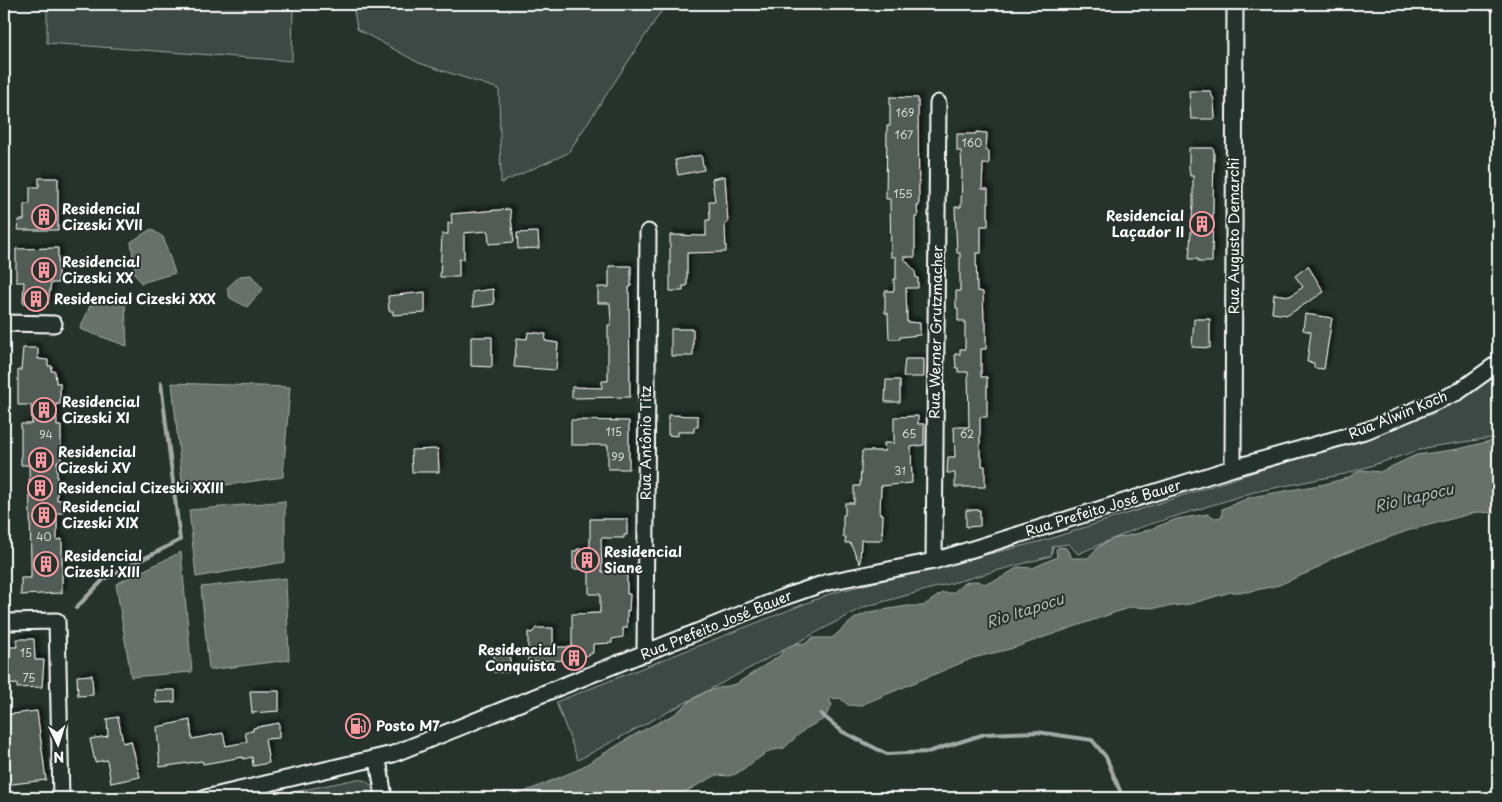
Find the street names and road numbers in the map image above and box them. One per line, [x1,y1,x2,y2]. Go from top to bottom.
street label: Rua Augusto Demarchi [1223,158,1244,314]
street label: Rua Werner Grutzmacher [923,244,948,419]
street label: Rua Antônio Titz [635,385,656,500]
street label: Rua Alwin Koch [1345,385,1451,444]
street label: Rua Prefeito José Bauer [1023,474,1183,541]
street label: Rua Prefeito José Bauer [637,585,795,665]

